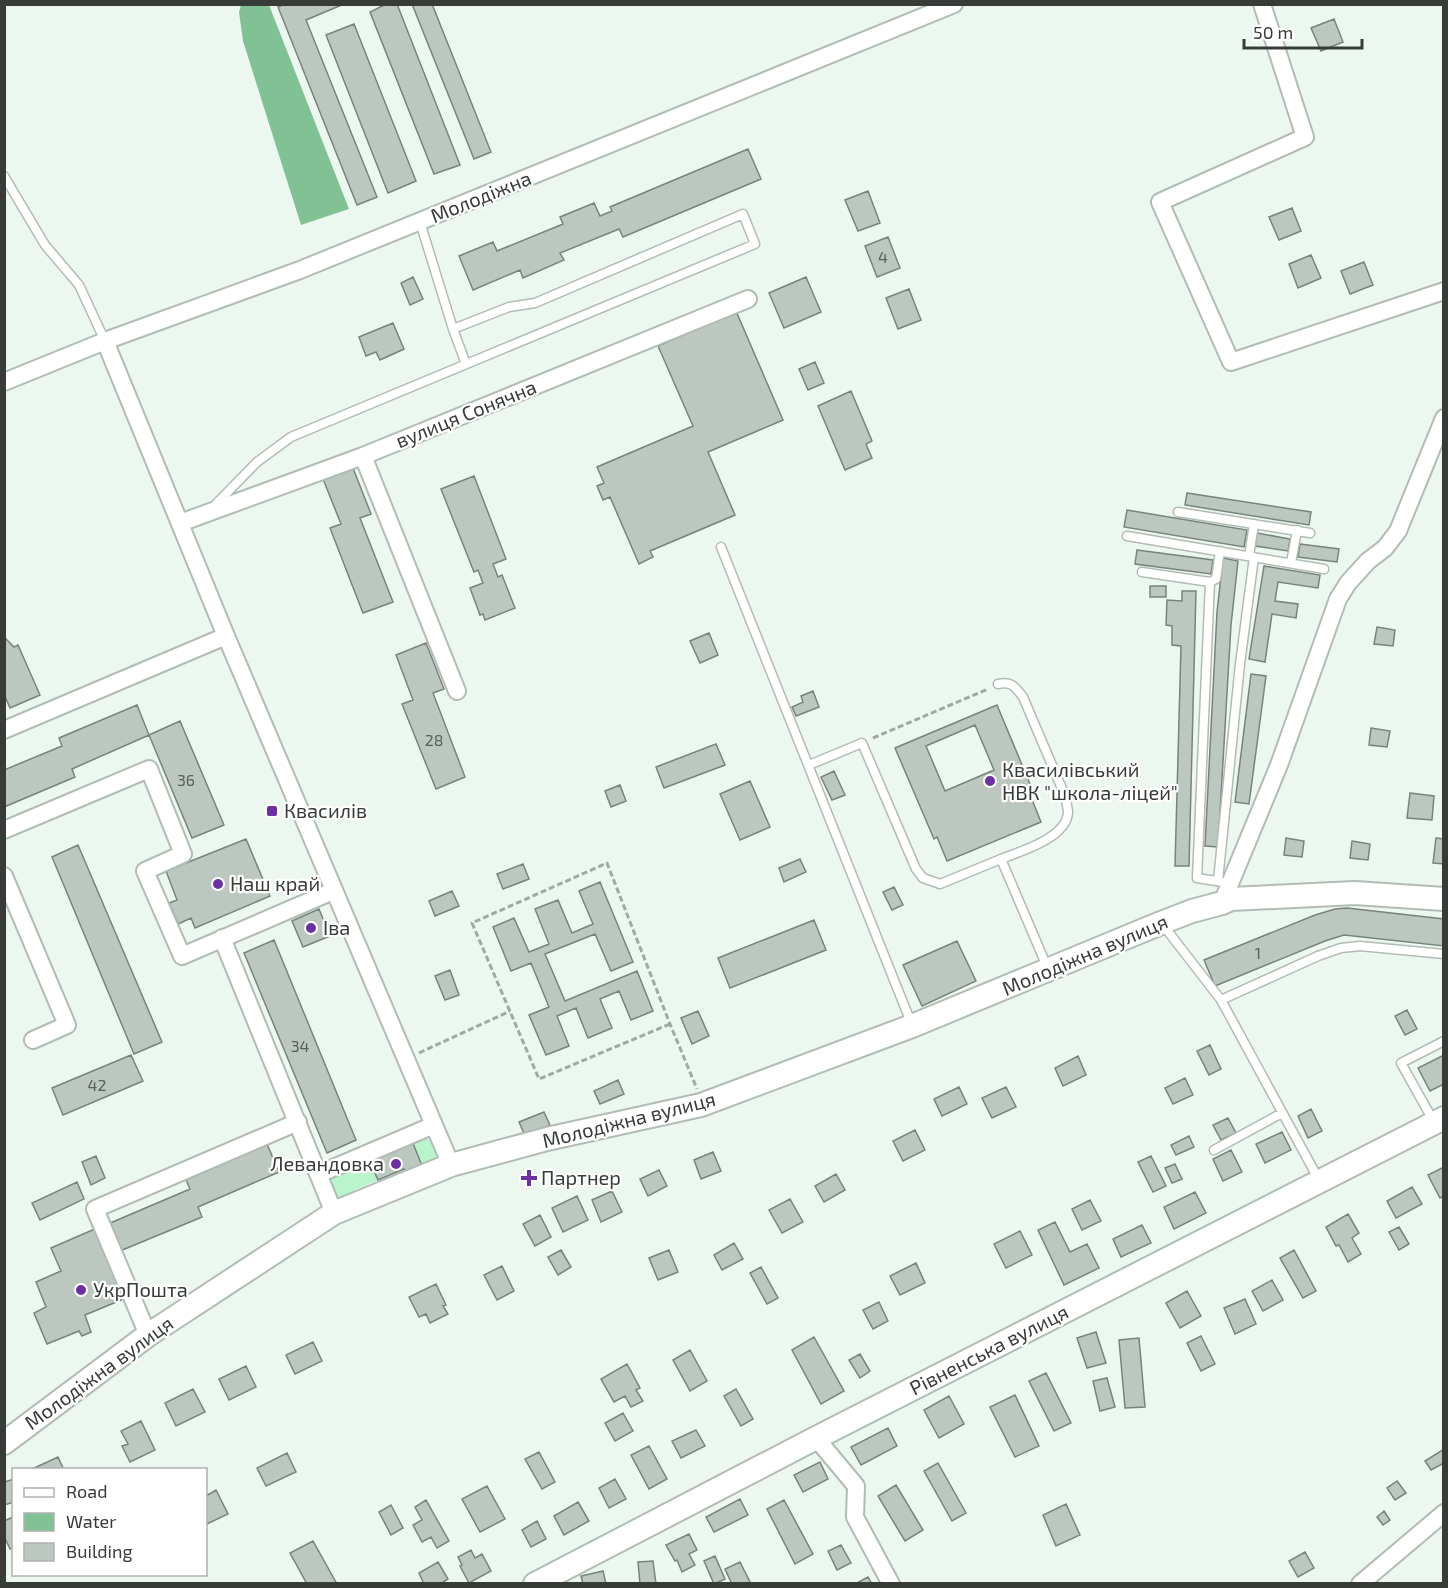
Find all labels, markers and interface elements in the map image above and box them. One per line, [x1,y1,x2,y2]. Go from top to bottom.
scale bar [1244,12,1362,50]
text: 50 m [1253,21,1293,43]
street label: Молодіжна [427,165,534,227]
house number: 4 [878,247,888,266]
street label: вулиця Сонячна [392,374,540,453]
house number: 28 [425,730,443,749]
place label: Квасилівський НВК "школа-ліцей" [1002,757,1178,804]
house number: 36 [177,770,195,789]
marker: Квасилівський НВК "школа-ліцей" [983,774,997,788]
place label: Квасилів [284,798,367,822]
marker: Квасилів [265,804,279,818]
place label: Наш край [230,871,320,895]
marker: Наш край [211,877,225,891]
street label: Молодіжна вулиця [998,908,1171,1001]
place label: Іва [323,915,350,939]
marker: Іва [304,921,318,935]
house number: 1 [1255,943,1261,962]
house number: 34 [291,1036,310,1055]
house number: 42 [88,1075,106,1094]
street label: Молодіжна вулиця [540,1086,718,1153]
place label: Левандовка [271,1151,384,1175]
marker: Левандовка [389,1157,403,1171]
place label: Партнер [541,1165,621,1189]
marker: Партнер [522,1171,536,1185]
place label: УкрПошта [93,1277,188,1301]
marker: УкрПошта [74,1283,88,1297]
street label: Рівненська вулиця [905,1299,1072,1400]
street label: Молодіжна вулиця [20,1310,178,1435]
legend [12,1468,207,1576]
text: Road [66,1480,107,1502]
text: Water [66,1510,116,1532]
text: Building [66,1540,133,1562]

